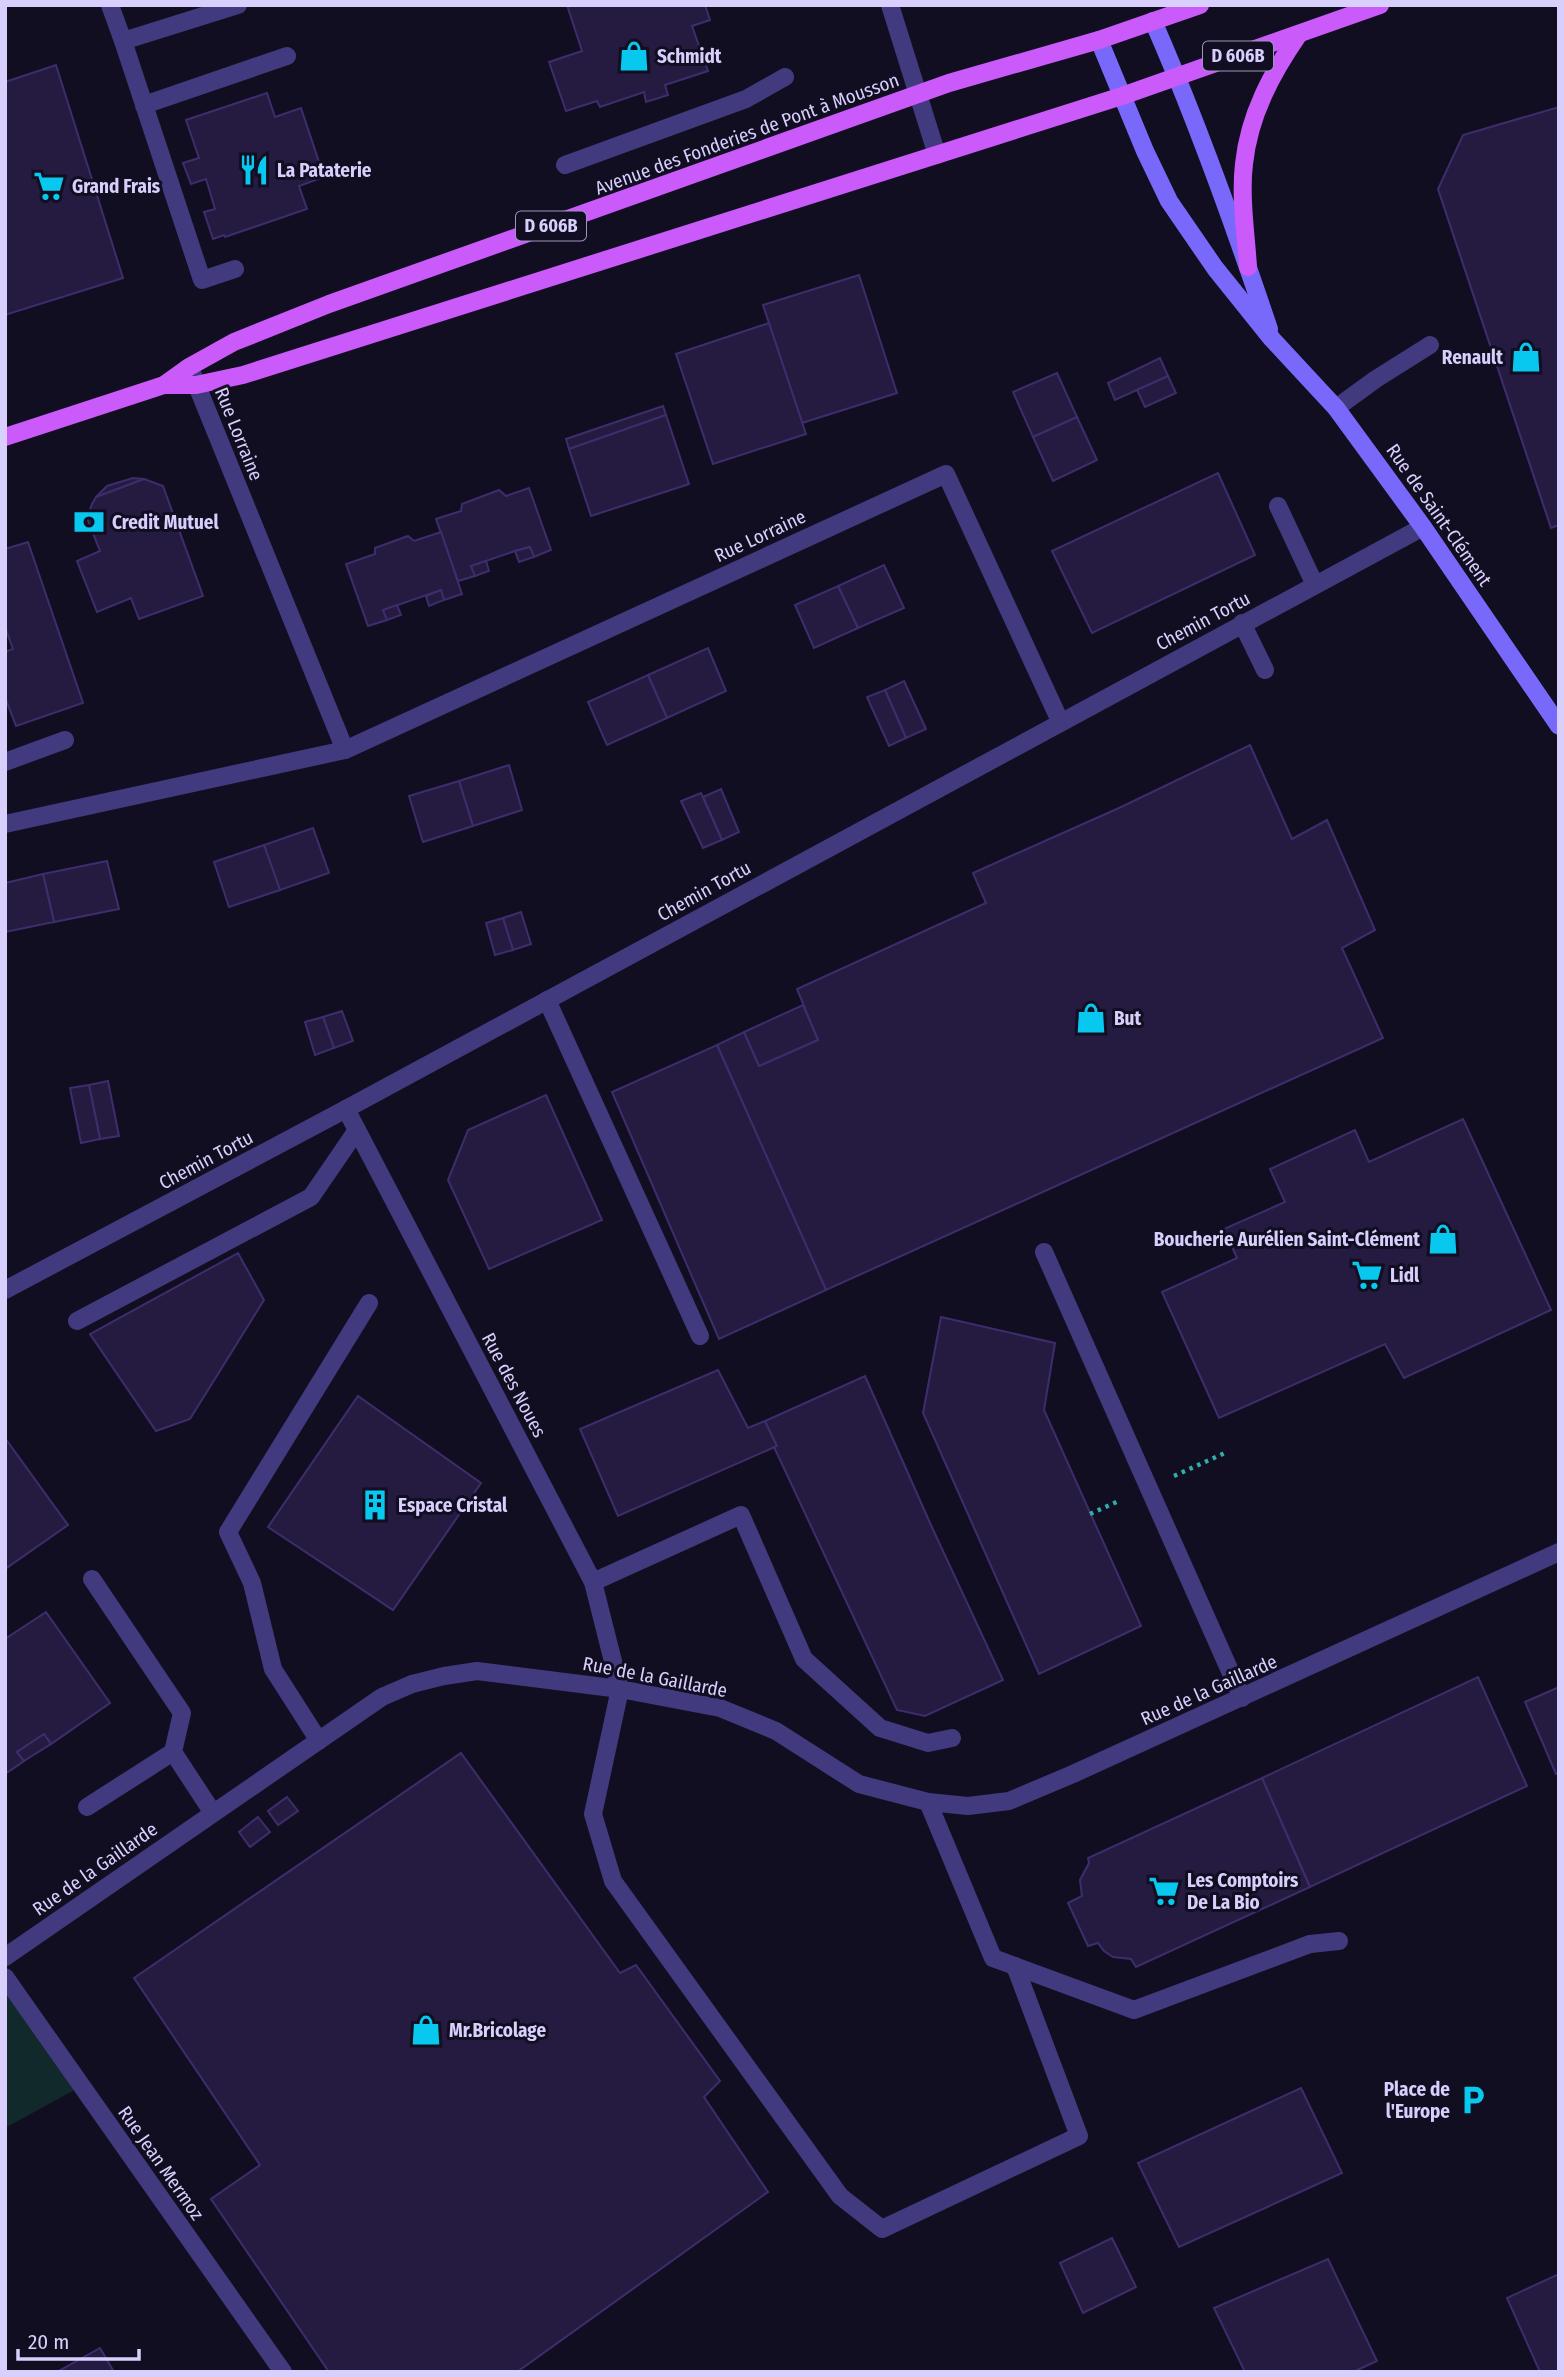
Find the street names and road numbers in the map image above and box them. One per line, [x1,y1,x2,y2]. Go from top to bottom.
road number: D 606B [1203,42,1273,70]
street label: Avenue des Fonderies de Pont à Mousson [592,68,902,200]
road number: D 606B [516,211,586,240]
street label: Rue Lorraine [210,384,268,484]
street label: Rue de Saint-Clément [1381,440,1497,591]
street label: Rue Lorraine [711,505,809,567]
street label: Chemin Tortu [1152,587,1254,655]
street label: Chemin Tortu [653,856,755,926]
street label: Chemin Tortu [155,1126,257,1194]
street label: Rue des Noues [477,1329,551,1441]
street label: Rue de la Gaillarde [1137,1650,1281,1730]
street label: Rue de la Gaillarde [581,1652,729,1702]
street label: Rue de la Gaillarde [28,1817,162,1921]
street label: Rue Jean Mermoz [113,2102,209,2225]

